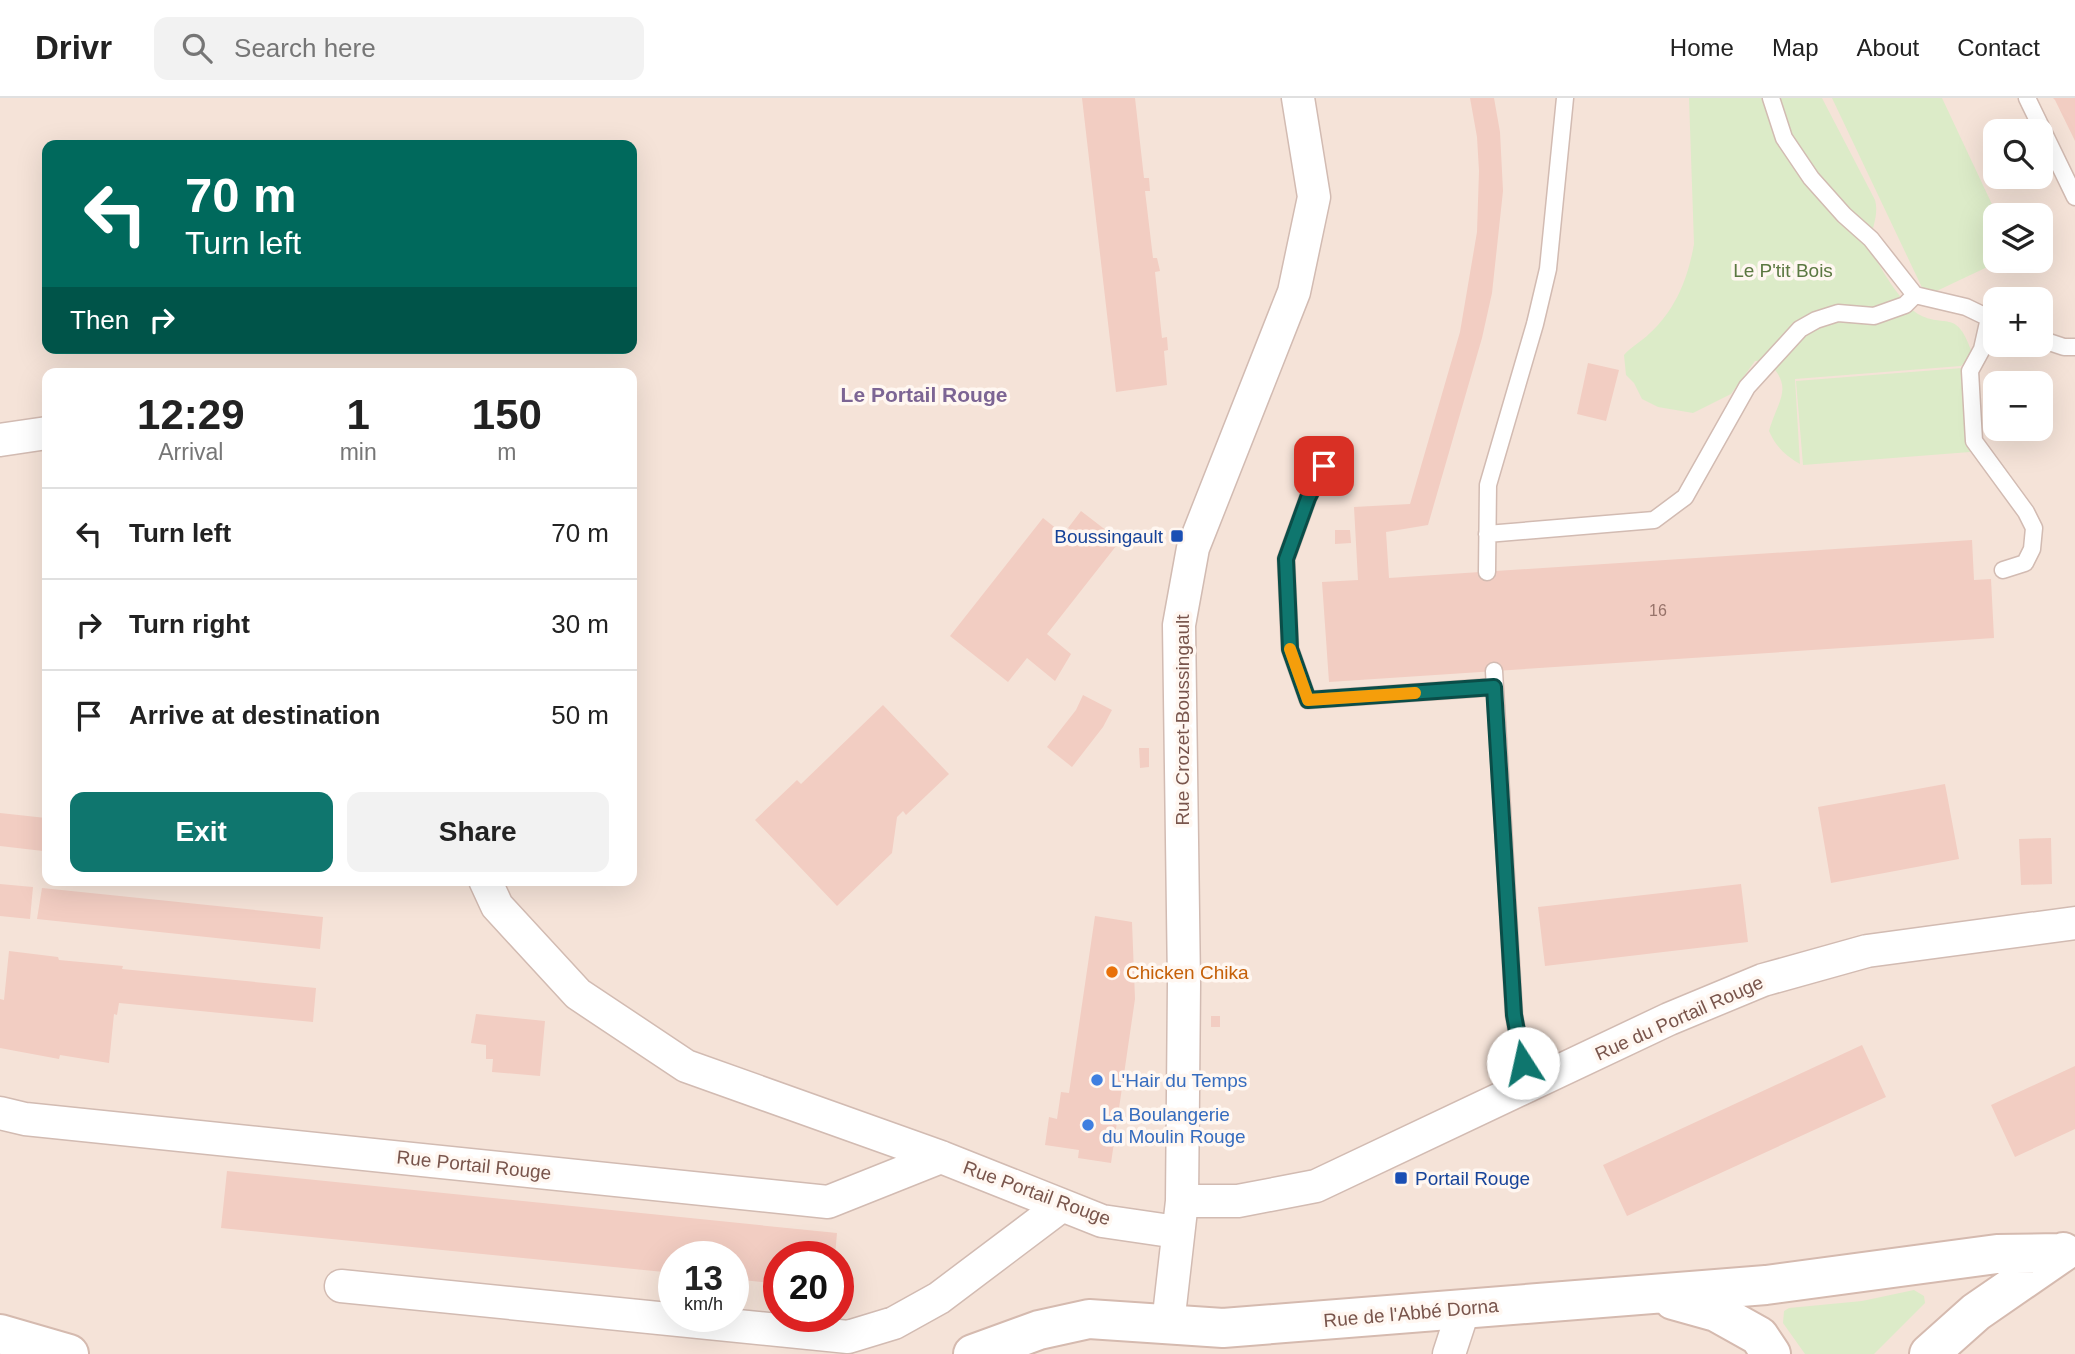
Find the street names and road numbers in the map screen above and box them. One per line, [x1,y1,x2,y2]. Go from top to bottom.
street label: Rue Crozet-Boussingault [1172,614,1193,826]
street label: Rue du Portail Rouge [1592,971,1766,1065]
street label: Rue Portail Rouge [396,1146,552,1184]
street label: Rue Portail Rouge [960,1157,1114,1229]
street label: Rue de l'Abbé Dorna [1323,1295,1500,1331]

